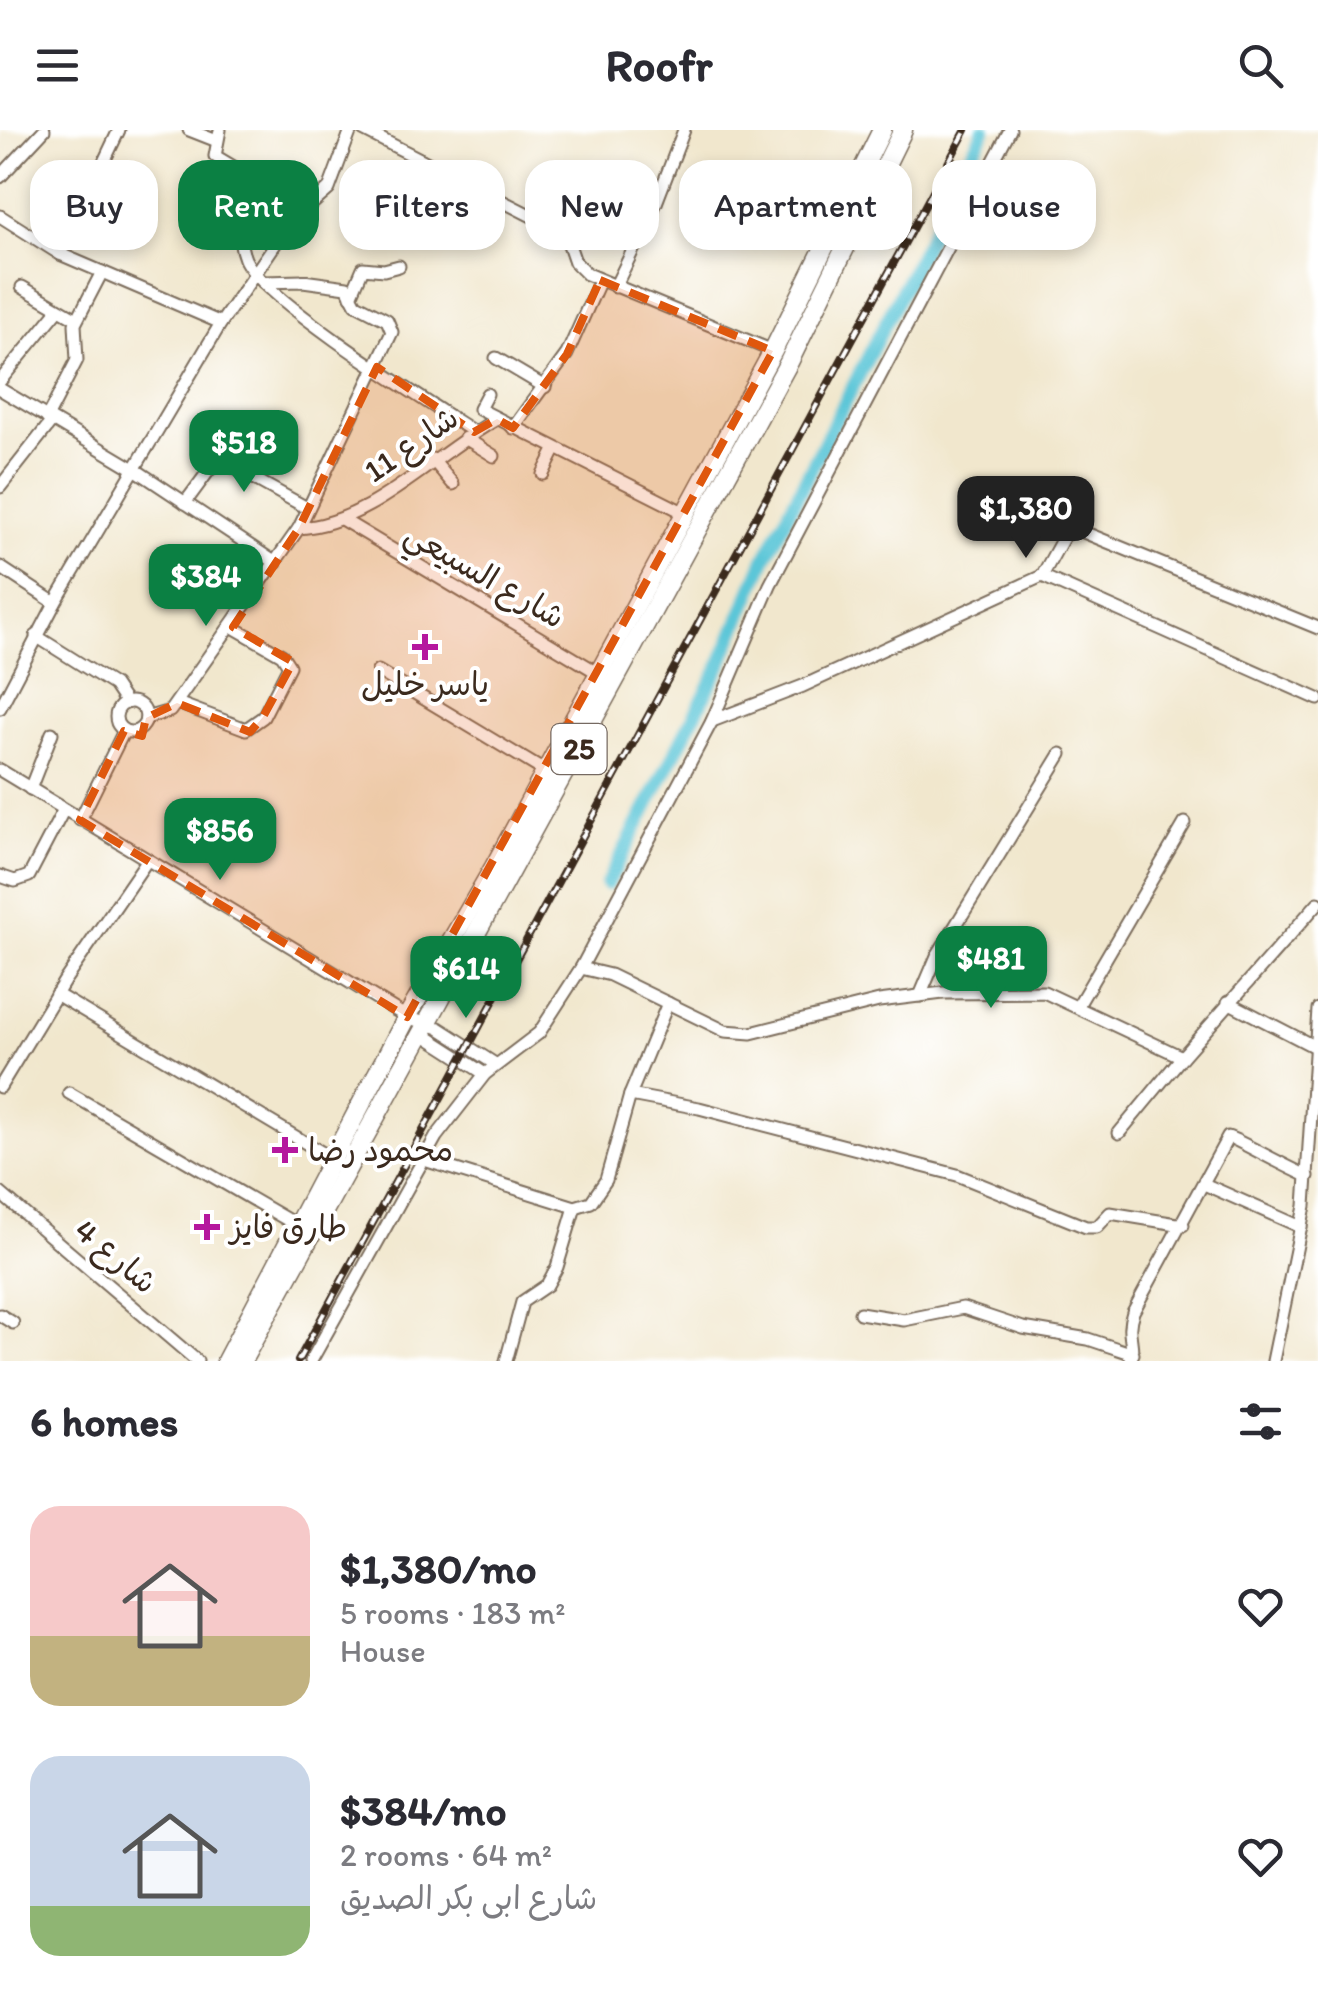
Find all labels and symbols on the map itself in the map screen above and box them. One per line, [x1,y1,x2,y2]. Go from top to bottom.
street label: شارع 11 [357,398,468,493]
pin: $518 [185,410,303,495]
pin: $1,380 [945,476,1107,561]
street label: شارع السبيعي [394,514,572,644]
pin: $384 [147,544,265,629]
marker: ياسر خليل [412,634,438,660]
place label: ياسر خليل [361,665,489,703]
road number: 25 [552,724,606,774]
pin: $856 [161,798,279,883]
pin: $481 [932,926,1050,1011]
pin: $614 [407,936,525,1021]
place label: محمود رضا [308,1131,453,1169]
marker: محمود رضا [272,1137,298,1163]
place label: طارق فايز [227,1208,347,1246]
street label: شارع 4 [65,1211,165,1304]
marker: طارق فايز [194,1214,220,1240]

